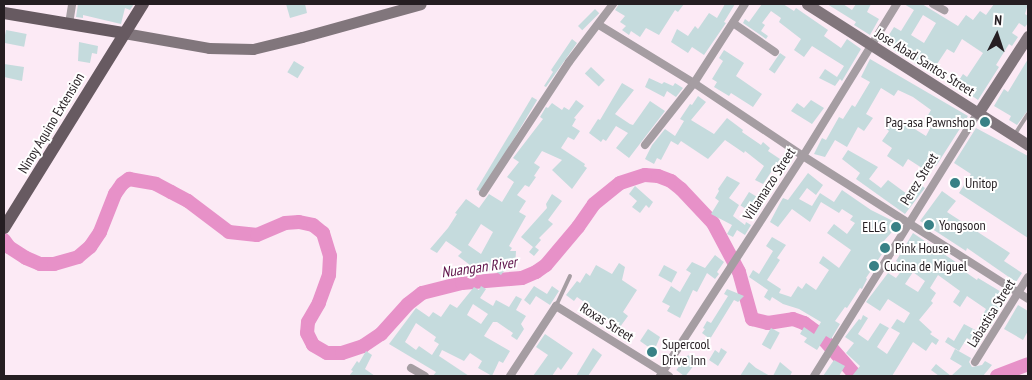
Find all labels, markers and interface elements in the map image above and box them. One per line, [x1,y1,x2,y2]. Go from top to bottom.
north arrow [972,10,1022,60]
text: N [994,11,1002,29]
street label: Jose Abad Santos Street [872,25,978,99]
street label: Ninoy Aquino Extension [14,69,88,177]
place label: Pag-asa Pawnshop [885,114,975,130]
marker: Pag-asa Pawnshop [979,116,991,128]
street label: Villamarzo Street [739,145,799,223]
street label: Perez Street [896,150,942,208]
place label: Unitop [965,175,997,191]
marker: Unitop [949,177,961,189]
place label: Yongsoon [939,217,986,233]
place label: ELLG [862,219,886,235]
marker: Yongsoon [923,219,935,231]
marker: ELLG [890,221,902,233]
place label: Pink House [895,240,949,256]
marker: Pink House [879,242,891,254]
water label: Nuangan River [440,253,518,281]
place label: Cucina de Miguel [884,258,967,274]
marker: Cucina de Miguel [868,260,880,272]
street label: Labastisa Street [964,276,1018,350]
street label: Roxas Street [577,299,637,345]
place label: Supercool Drive Inn [662,336,710,368]
marker: Supercool Drive Inn [646,346,658,358]

